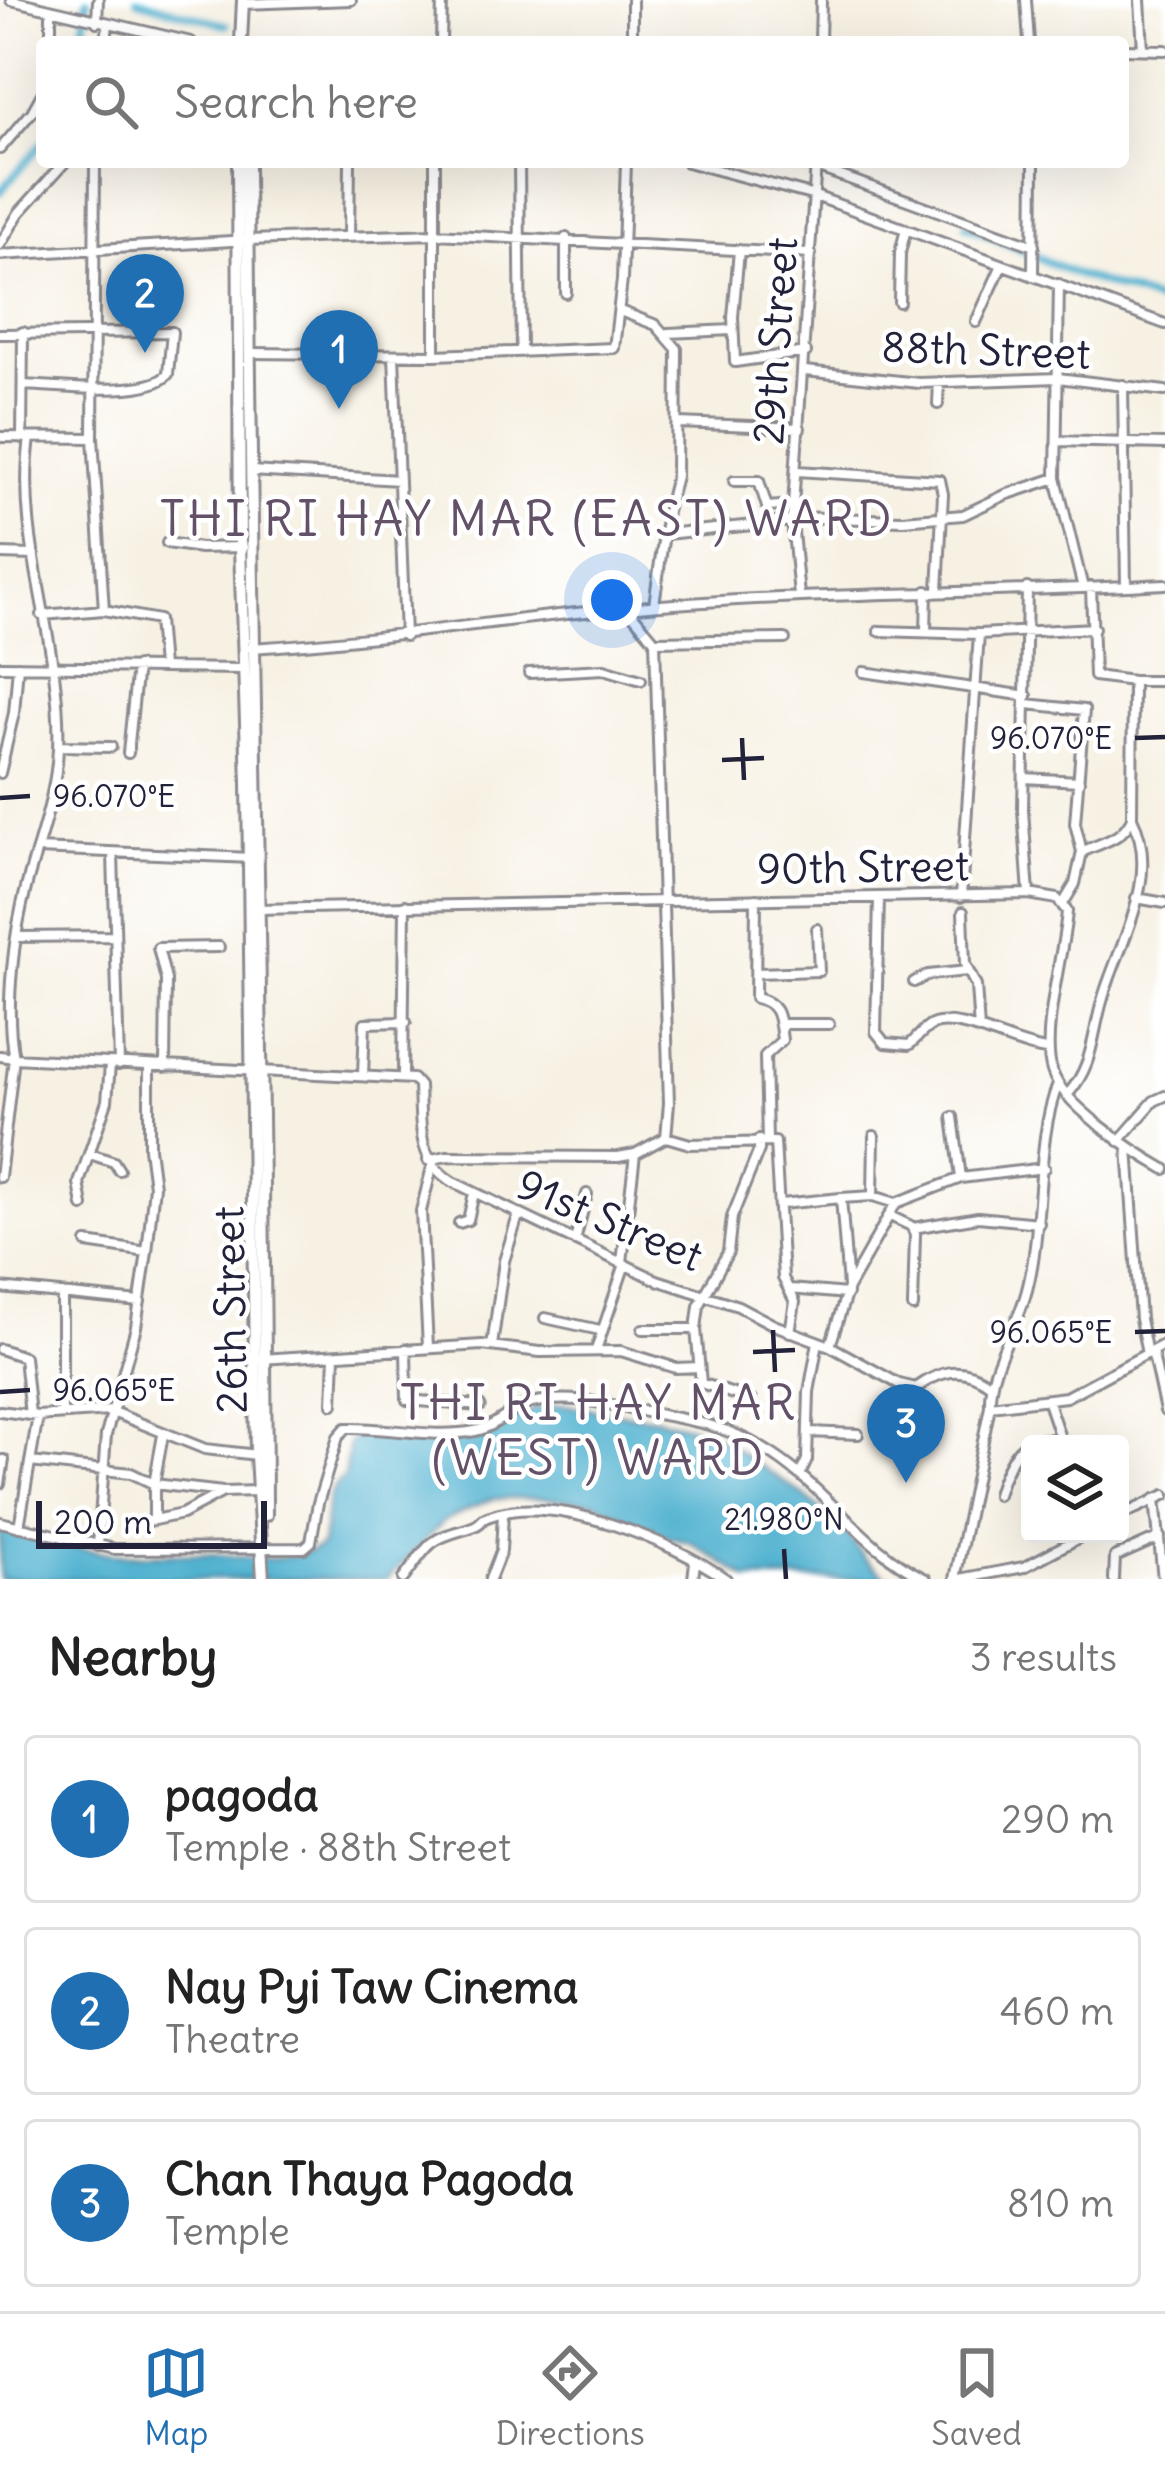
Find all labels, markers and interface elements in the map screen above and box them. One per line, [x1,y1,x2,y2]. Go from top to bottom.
search box [36,36,1129,168]
icon: search [78,69,144,135]
text: Search here [174,74,418,130]
street label: 29th Street [742,236,808,446]
pin: 2 [106,254,184,353]
pin: 1 [300,310,378,409]
street label: 88th Street [881,320,1091,380]
district label: THI RI HAY MAR (EAST) WARD [160,489,894,549]
your location [582,570,642,630]
text: 96.070°E [990,719,1112,757]
text: 96.070°E [53,777,175,815]
street label: 90th Street [756,839,970,895]
street label: 91st Street [510,1158,710,1282]
street label: 26th Street [202,1206,258,1414]
text: 96.065°E [990,1313,1112,1351]
text: 96.065°E [53,1371,175,1409]
district label: THI RI HAY MAR (WEST) WARD [400,1373,798,1488]
pin: 3 [867,1384,945,1483]
map controls [1021,1435,1129,1543]
button: layers [1021,1435,1129,1543]
scale bar [36,1495,267,1548]
text: 21.980°N [724,1500,844,1538]
text: 200 m [54,1501,152,1543]
text: Nearby [48,1625,217,1689]
text: 3 results [970,1633,1117,1682]
text: pagoda [165,1767,319,1823]
text: 1 [82,1795,98,1844]
text: 290 m [1001,1795,1114,1844]
text: Temple · 88th Street [165,1823,511,1872]
text: Nay Pyi Taw Cinema [165,1959,578,2015]
text: 2 [79,1987,101,2036]
text: 460 m [1000,1987,1114,2036]
text: Theatre [165,2015,300,2064]
text: Chan Thaya Pagoda [165,2151,574,2207]
text: 3 [79,2179,101,2228]
text: 810 m [1007,2179,1114,2228]
text: Temple [165,2207,290,2256]
tab: Map [143,2340,209,2454]
tab: Directions [496,2340,645,2454]
tab: Saved [931,2340,1022,2454]

